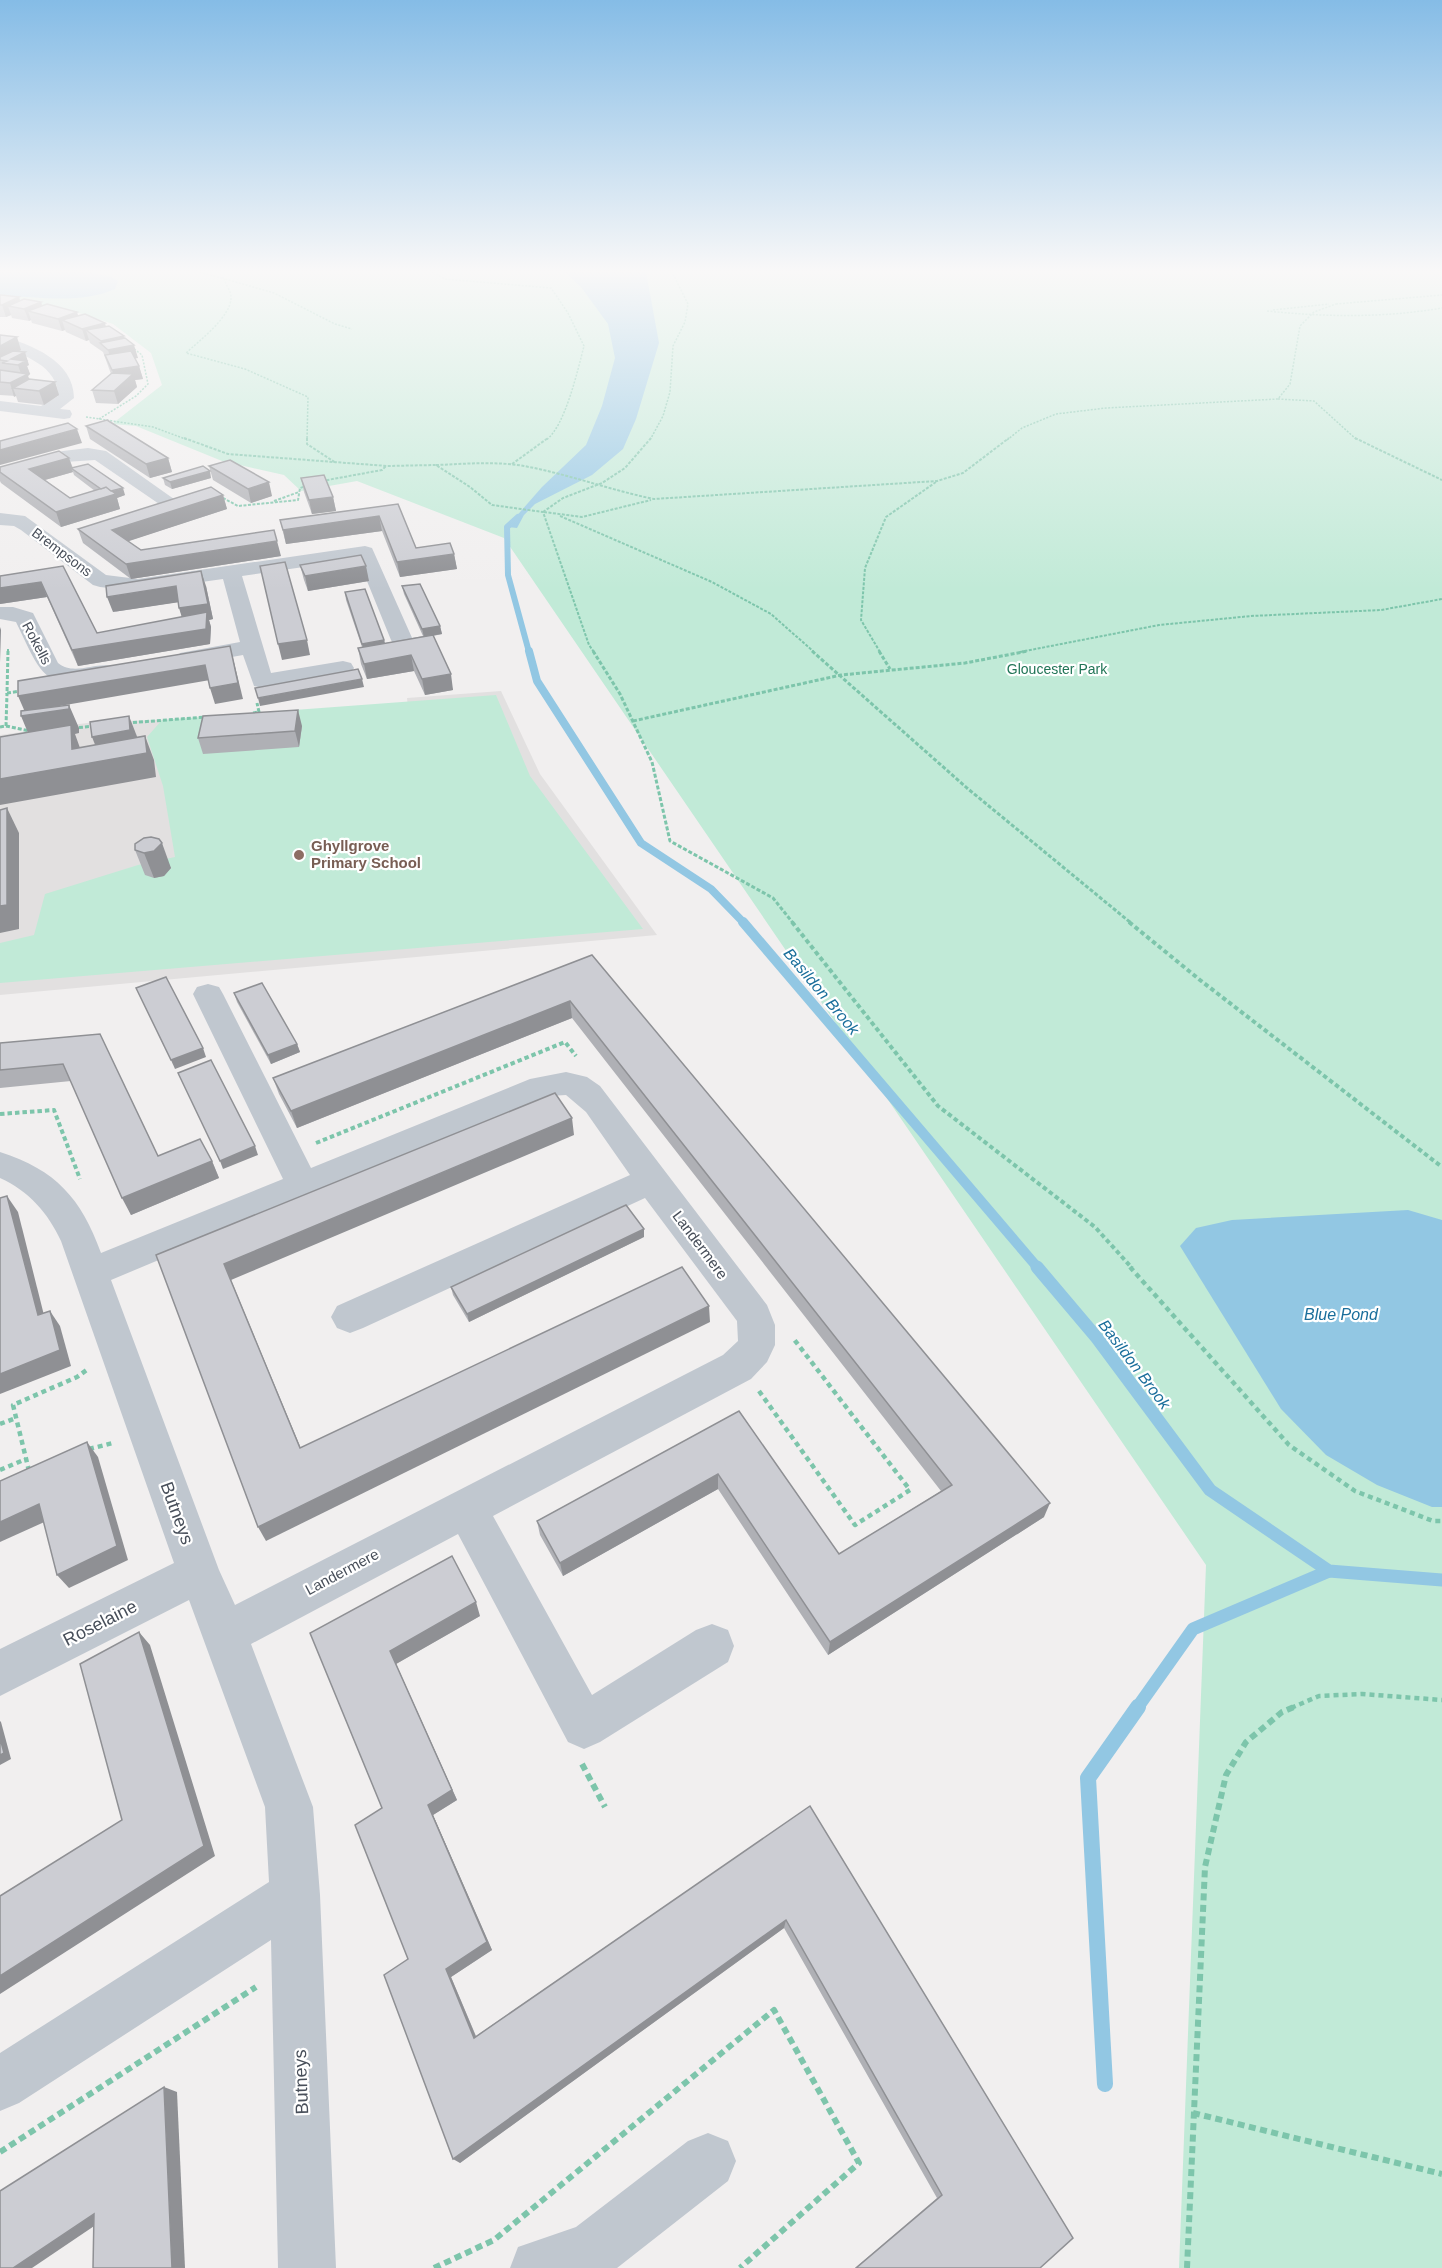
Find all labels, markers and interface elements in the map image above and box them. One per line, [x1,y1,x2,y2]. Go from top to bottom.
street label: Brempsons [29,524,95,580]
street label: Rokells [19,619,55,667]
park label: Gloucester Park [1007,661,1108,677]
place label: Ghyllgrove Primary School [311,837,421,871]
marker: Ghyllgrove Primary School [292,848,306,862]
water label: Basildon Brook [781,945,863,1039]
street label: Landermere [669,1207,732,1282]
water label: Blue Pond [1304,1306,1379,1323]
water label: Basildon Brook [1095,1316,1174,1413]
street label: Butneys [156,1479,198,1547]
street label: Landermere [302,1545,381,1598]
street label: Roselaine [60,1596,140,1650]
street label: Butneys [290,2049,312,2115]

